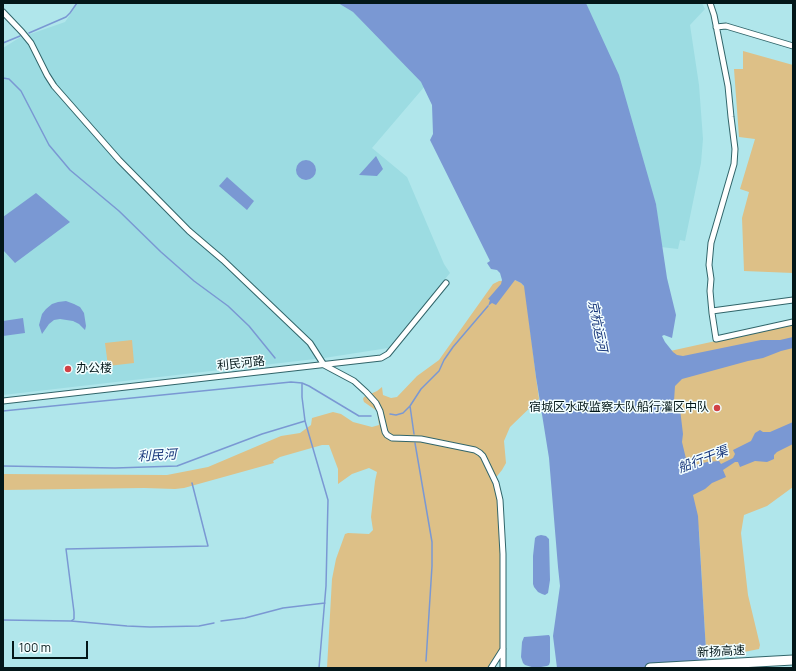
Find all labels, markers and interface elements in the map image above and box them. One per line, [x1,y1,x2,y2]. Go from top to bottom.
water label: 京杭运河 [584,299,610,353]
street label: 利民河路 [216,354,266,374]
place label: 办公楼 [76,362,112,376]
marker: 办公楼 [63,364,73,374]
place label: 宿城区水政监察大队船行灌区中队 [529,401,709,415]
marker: 宿城区水政监察大队船行灌区中队 [712,403,722,413]
water label: 船行干渠 [676,443,730,477]
water label: 利民河 [137,447,177,465]
scale bar [14,633,90,659]
text: 100 m [19,639,51,656]
street label: 新扬高速 [697,644,745,660]

